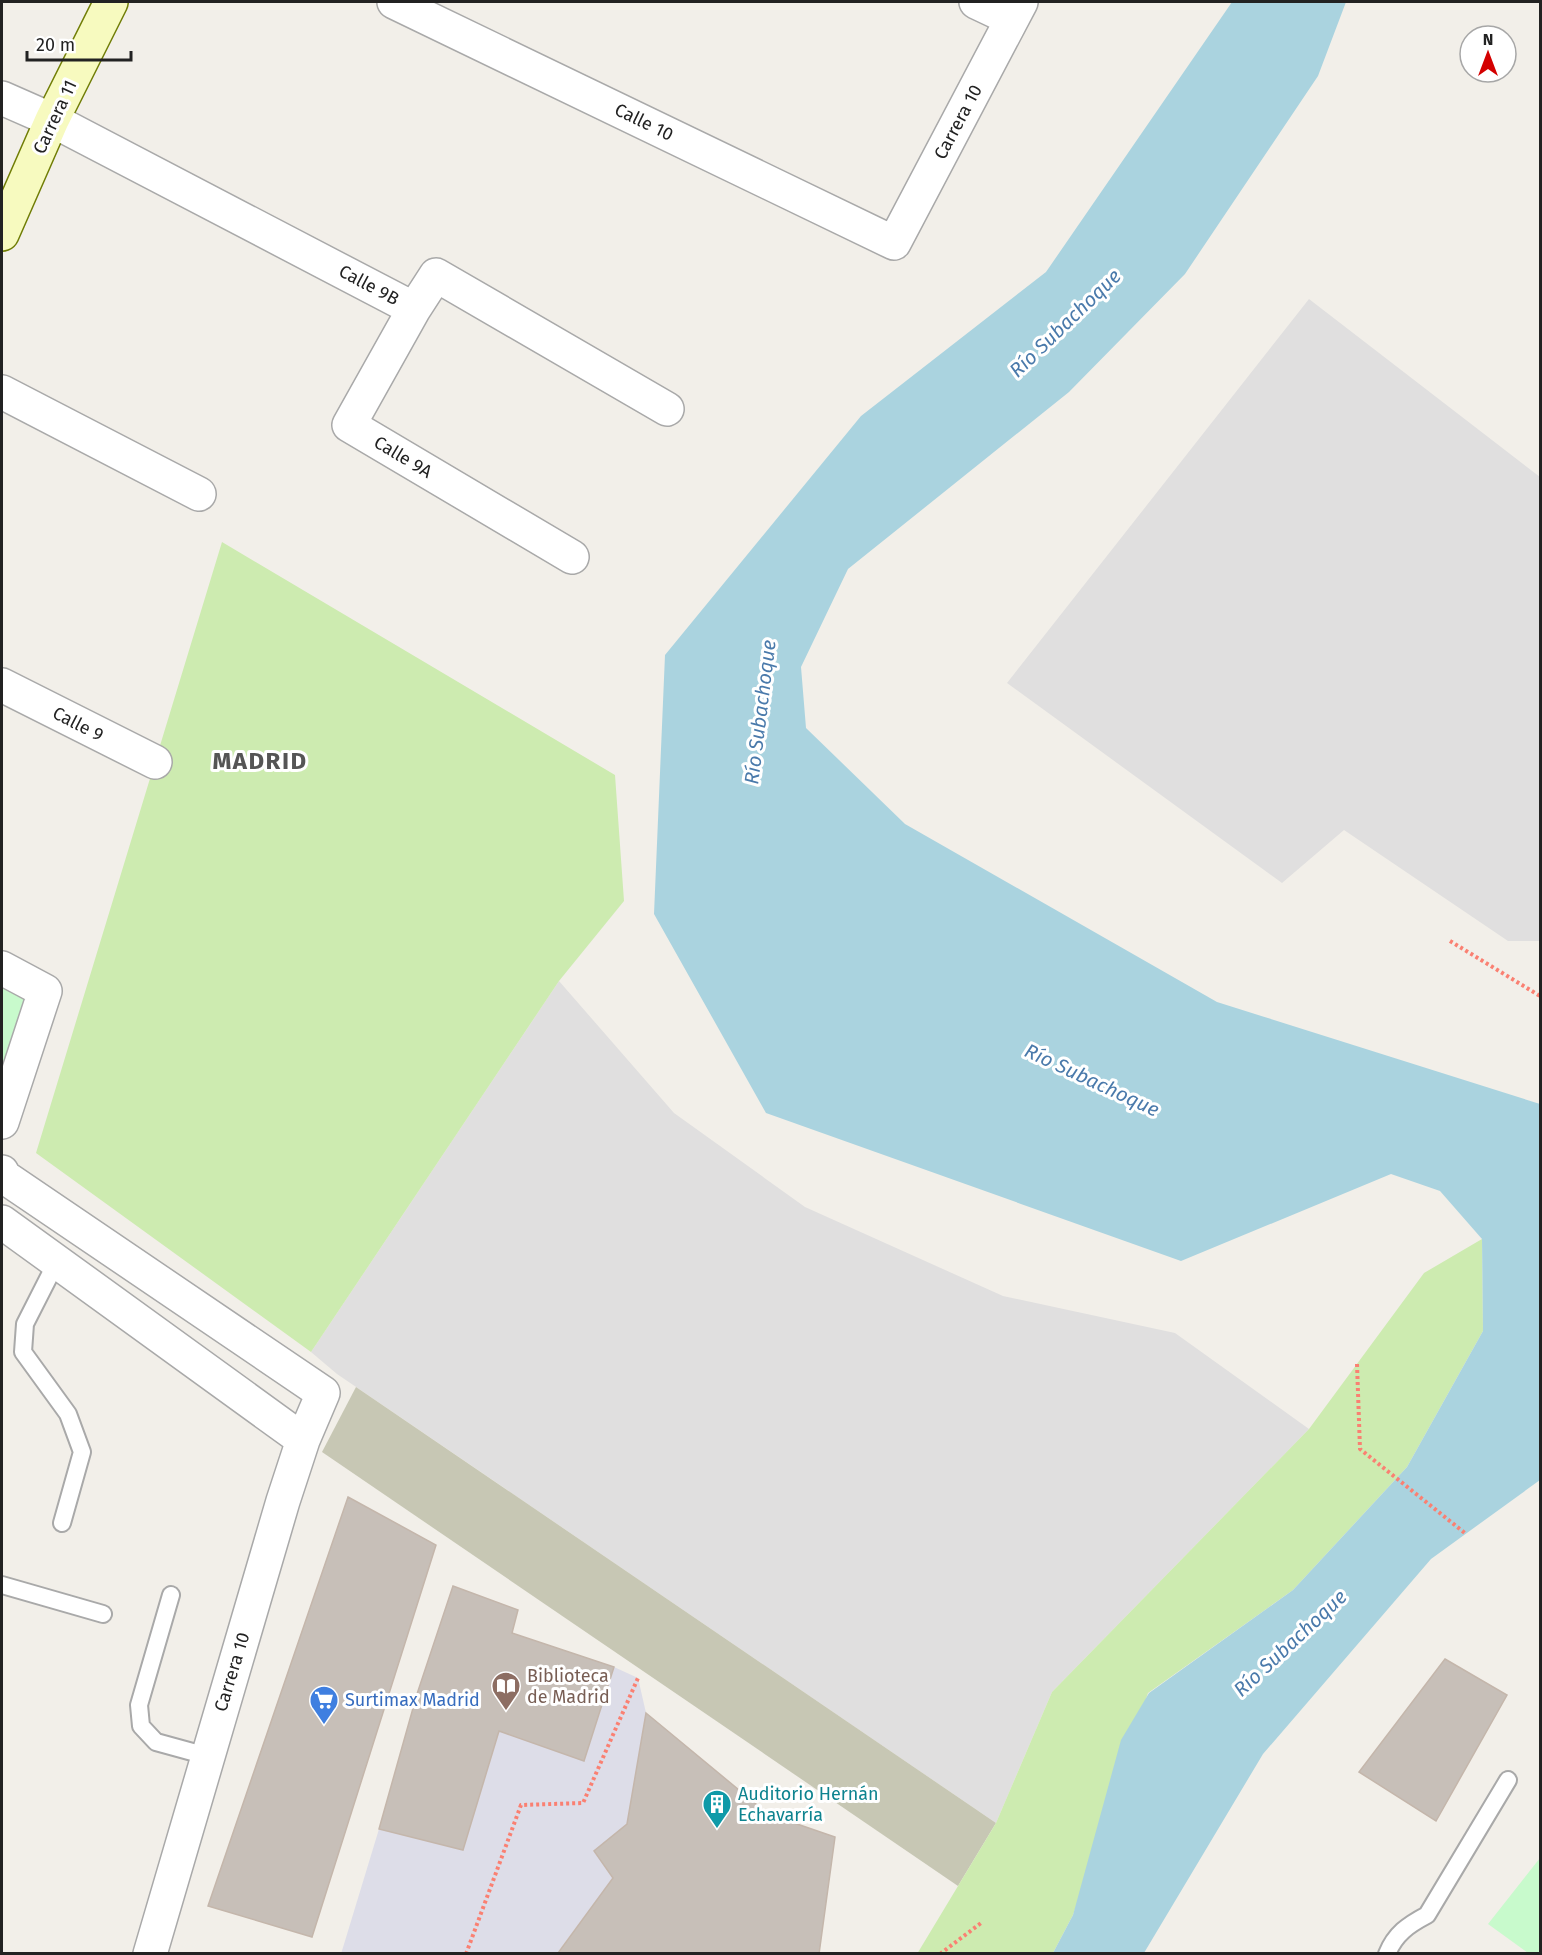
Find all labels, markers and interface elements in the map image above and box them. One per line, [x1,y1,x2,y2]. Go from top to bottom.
scale bar [27,24,130,62]
north arrow [1458,24,1518,84]
text: N [1483,30,1493,49]
text: 20 m [36,34,75,56]
street label: Carrera 11 [28,77,82,157]
street label: Carrera 10 [929,81,987,163]
street label: Calle 10 [611,98,677,146]
street label: Calle 9B [335,260,403,310]
water label: Río Subachoque [1004,264,1126,382]
street label: Calle 9A [370,431,437,483]
water label: Río Subachoque [739,638,781,786]
street label: Calle 9 [49,702,107,746]
district label: MADRID [212,747,308,775]
water label: Río Subachoque [1021,1038,1163,1122]
water label: Río Subachoque [1229,1585,1351,1701]
street label: Carrera 10 [210,1630,254,1714]
place label: Biblioteca de Madrid [527,1665,610,1708]
library icon: Biblioteca de Madrid [490,1670,522,1712]
supermarket icon: Surtimax Madrid [308,1684,340,1726]
place label: Surtimax Madrid [345,1689,480,1711]
place label: Auditorio Hernán Echavarría [738,1783,879,1826]
building icon: Auditorio Hernán Echavarría [701,1788,733,1830]

